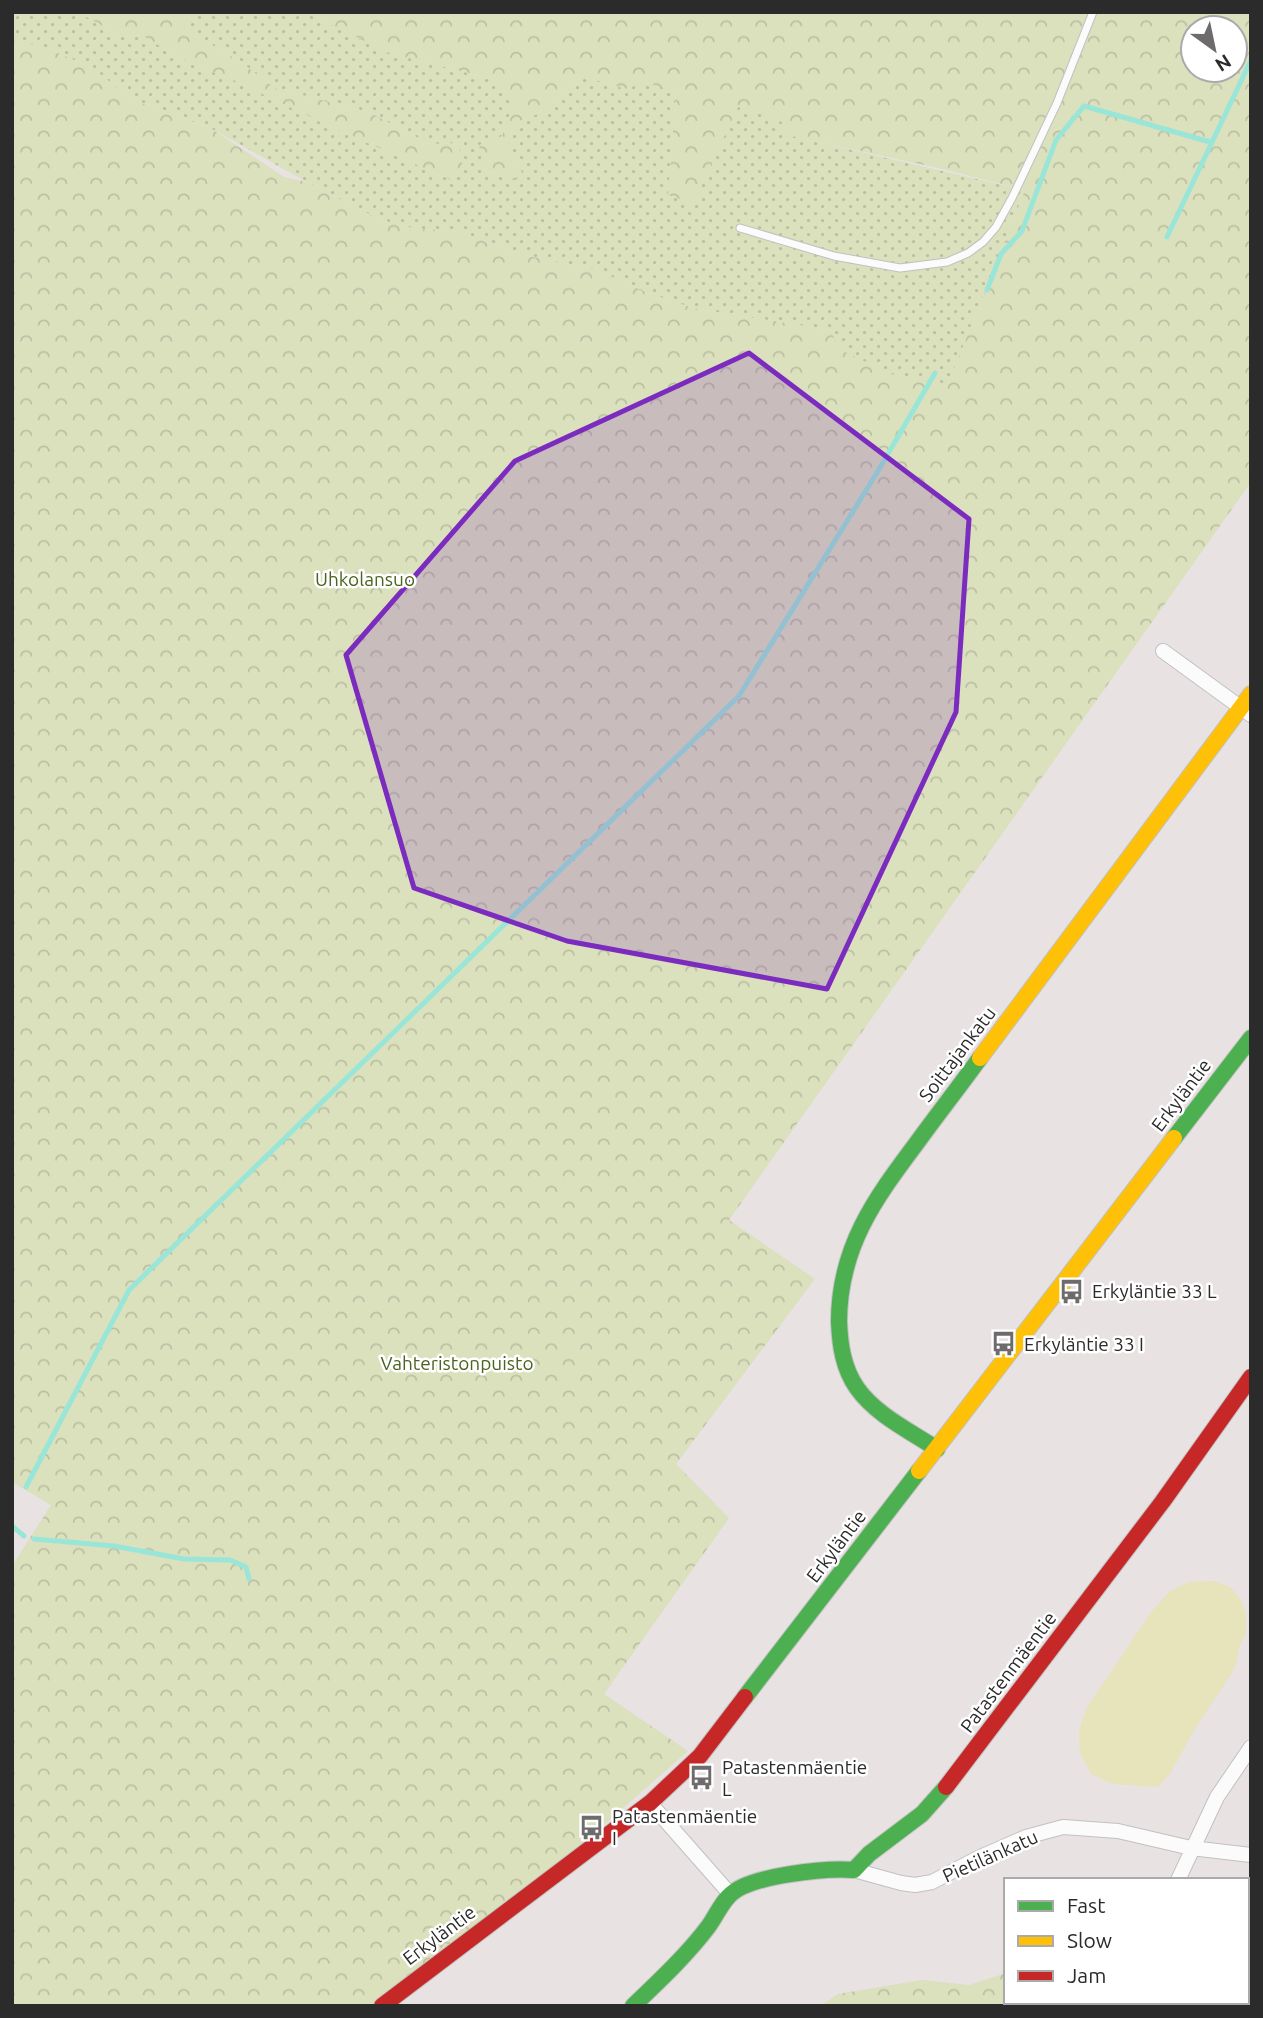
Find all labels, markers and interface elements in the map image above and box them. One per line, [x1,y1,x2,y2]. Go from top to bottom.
north arrow [1179,14,1249,84]
text: N [1211,50,1235,76]
park label: Uhkolansuo [315,568,415,590]
street label: Soittajankatu [914,1002,1000,1106]
street label: Erkyläntie [1147,1054,1215,1136]
bus stop icon: Erkyläntie 33 L [1058,1277,1086,1305]
place label: Erkyläntie 33 L [1092,1280,1217,1302]
bus stop icon: Erkyläntie 33 I [990,1330,1018,1358]
place label: Erkyläntie 33 I [1024,1333,1144,1355]
park label: Vahteristonpuisto [380,1352,534,1374]
street label: Erkyläntie [802,1505,870,1587]
street label: Patastenmäentie [956,1607,1060,1737]
place label: Patastenmäentie L [722,1756,867,1800]
bus stop icon: Patastenmäentie L [688,1764,716,1792]
place label: Patastenmäentie I [612,1805,757,1849]
bus stop icon: Patastenmäentie I [578,1813,606,1841]
street label: Pietilänkatu [939,1825,1041,1887]
legend [1004,1878,1249,2004]
text: Fast [1067,1893,1105,1917]
street label: Erkyläntie [398,1901,480,1969]
text: Slow [1067,1928,1112,1952]
text: Jam [1067,1963,1106,1987]

